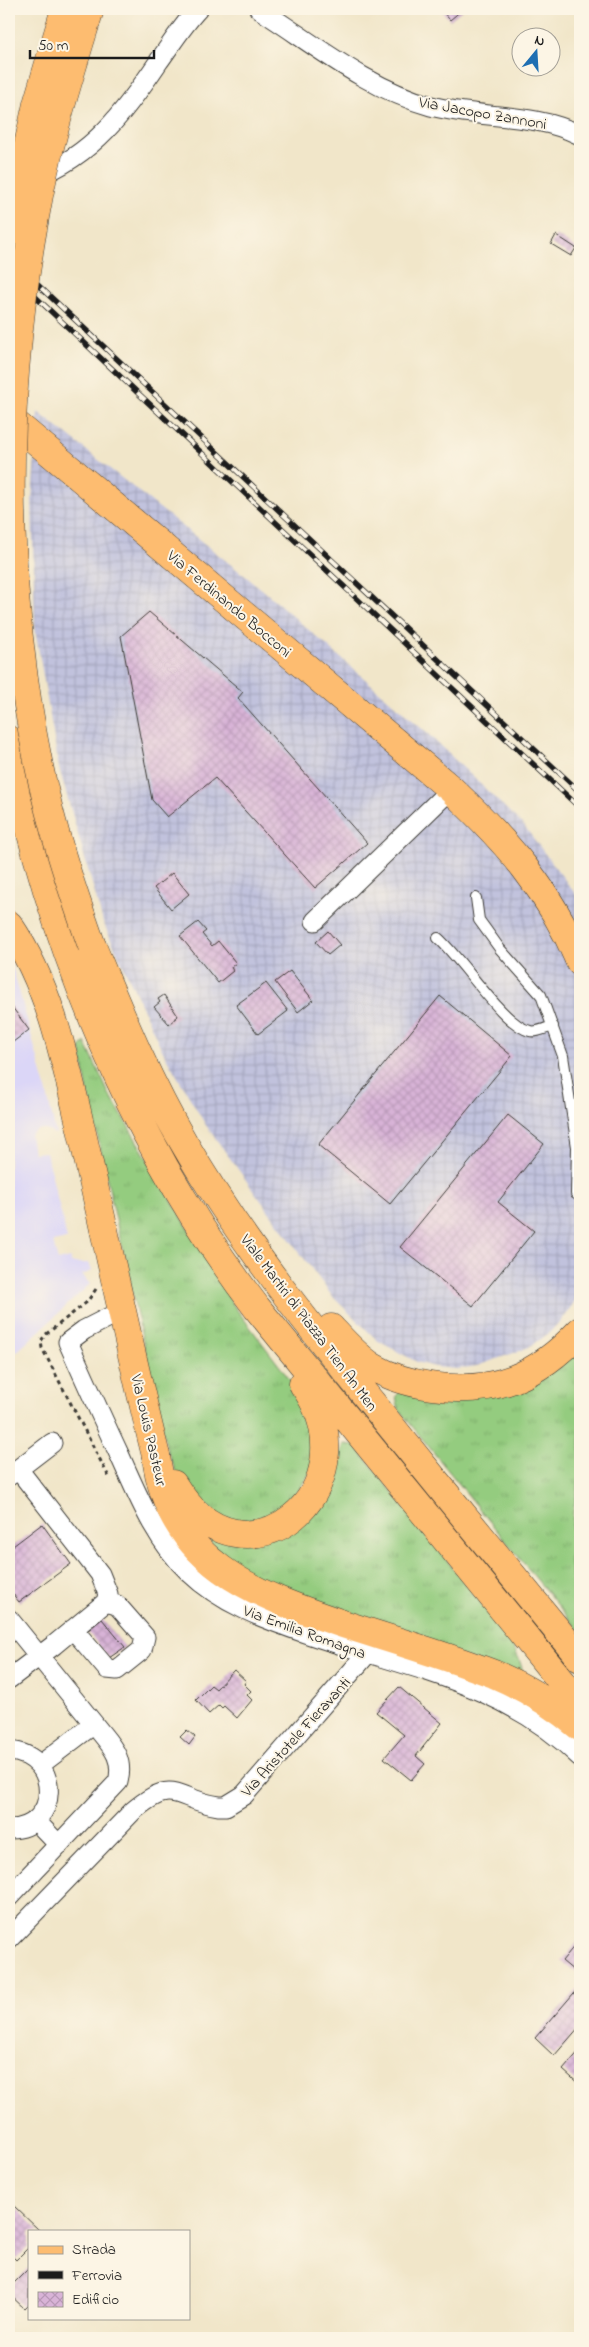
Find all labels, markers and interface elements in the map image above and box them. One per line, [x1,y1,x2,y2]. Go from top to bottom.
scale bar [30,28,154,60]
north arrow [512,28,562,78]
text: N [532,30,547,53]
text: 50 m [38,35,69,57]
street label: Via Jacopo Zannoni [416,91,549,137]
street label: Via Ferdinando Bocconi [160,544,296,664]
street label: Viale Martiri di Piazza Tien An Men [233,1229,383,1417]
street label: Via Louis Pasteur [123,1371,173,1489]
street label: Via Emilia Romagna [239,1599,369,1666]
street label: Via Aristotele Fieravanti [235,1672,357,1804]
legend [28,2230,190,2320]
text: Strada [72,2239,116,2261]
text: Ferrovia [71,2265,122,2287]
text: Edificio [72,2289,119,2311]

